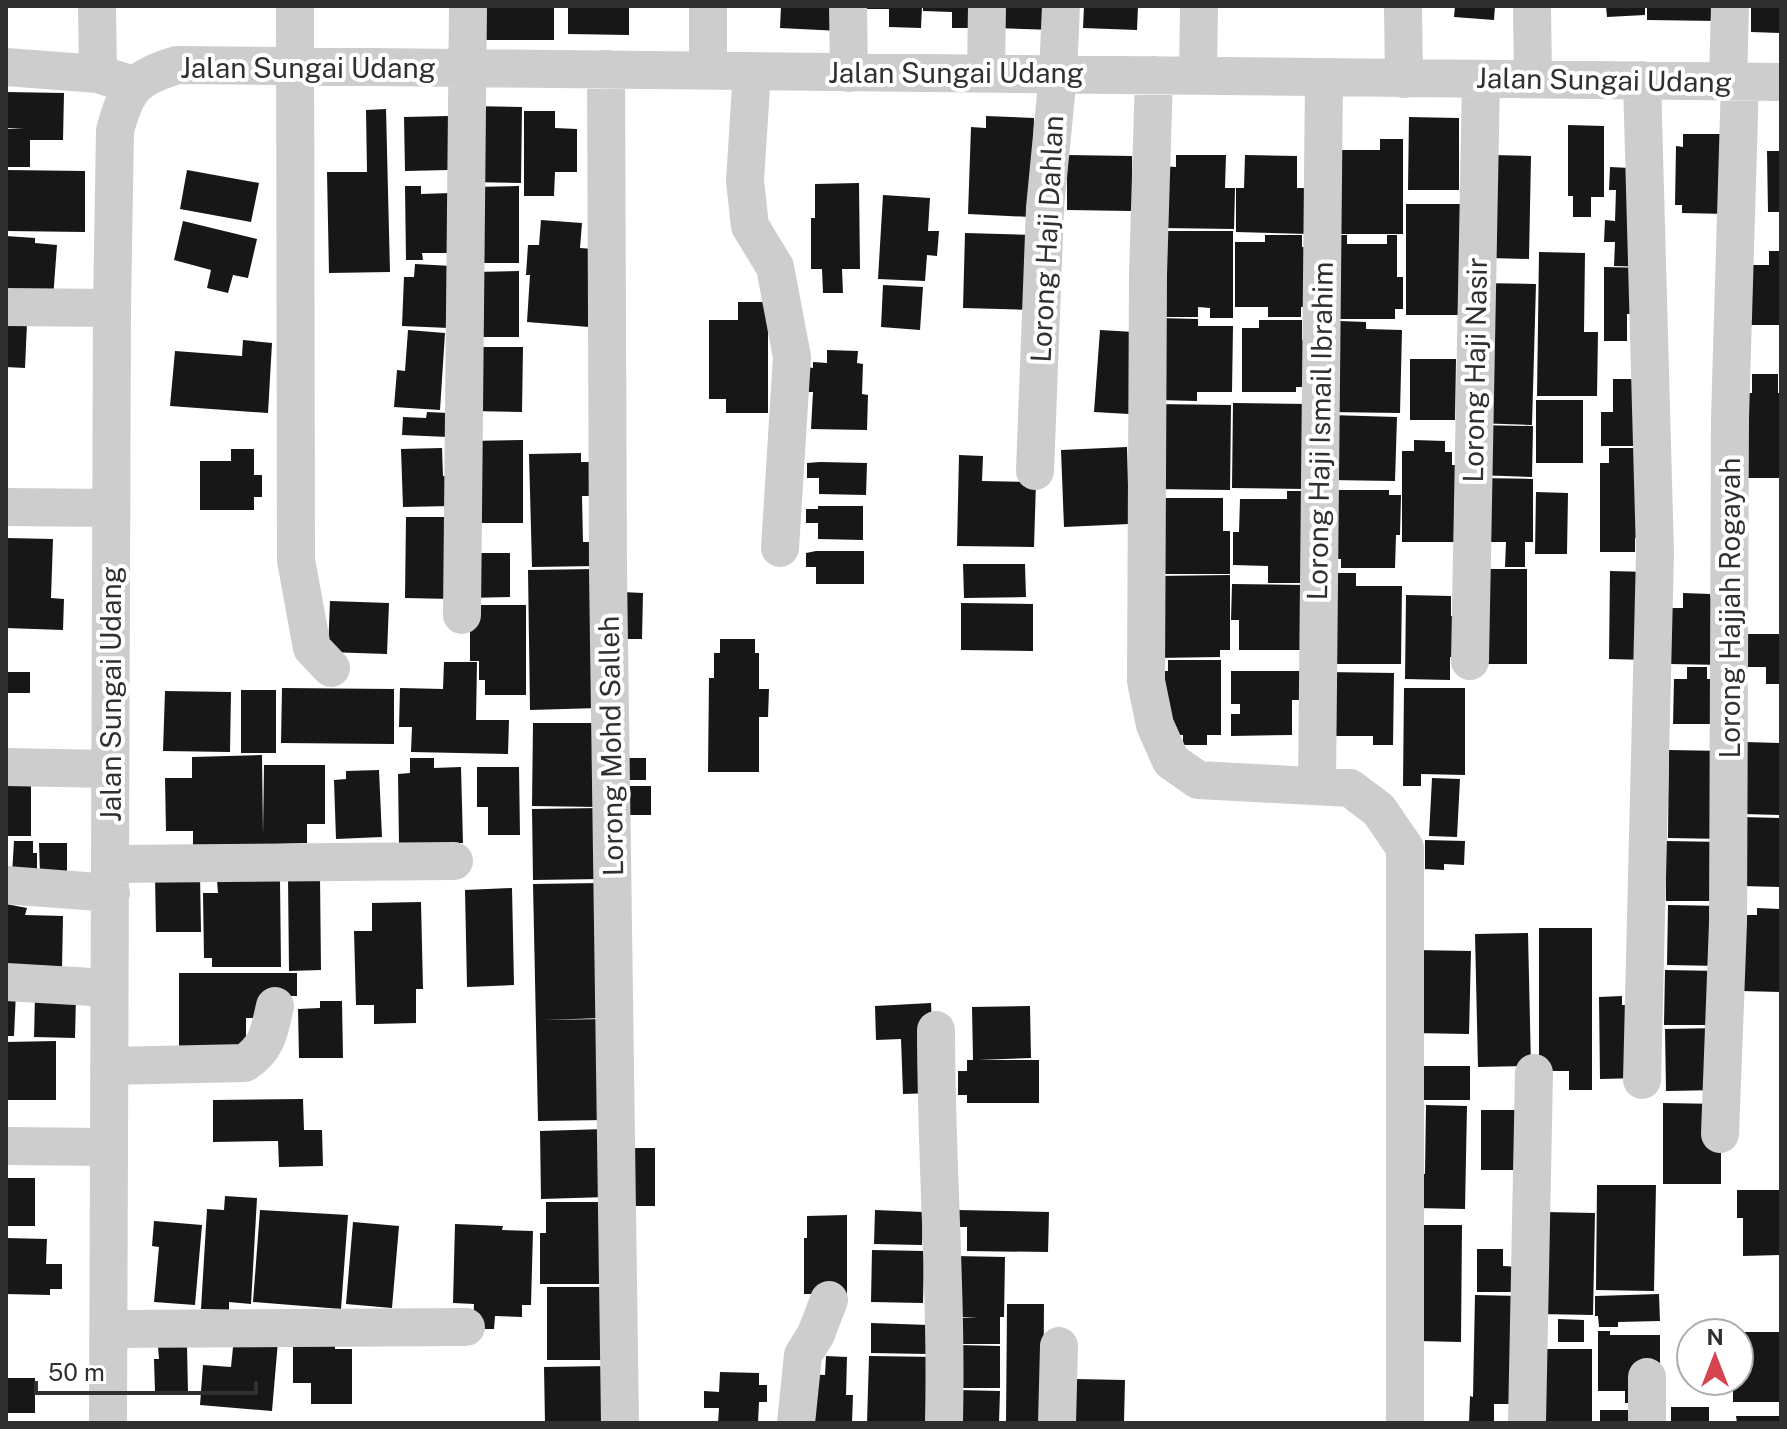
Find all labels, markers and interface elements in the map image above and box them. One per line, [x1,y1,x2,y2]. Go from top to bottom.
street label: Jalan Sungai Udang [180,51,436,84]
street label: Jalan Sungai Udang [828,56,1084,89]
street label: Jalan Sungai Udang [1476,61,1732,98]
street label: Lorong Haji Dahlan [1024,115,1069,363]
street label: Lorong Haji Nasir [1456,257,1493,483]
street label: Lorong Haji Ismail Ibrahim [1300,261,1339,601]
street label: Lorong Hajjah Rogayah [1713,458,1746,758]
street label: Jalan Sungai Udang [94,566,127,822]
street label: Lorong Mohd Salleh [592,615,629,877]
north arrow [1675,1317,1755,1397]
text: N [1706,1324,1724,1350]
scale bar [36,1345,256,1395]
text: 50 m [48,1358,105,1386]

